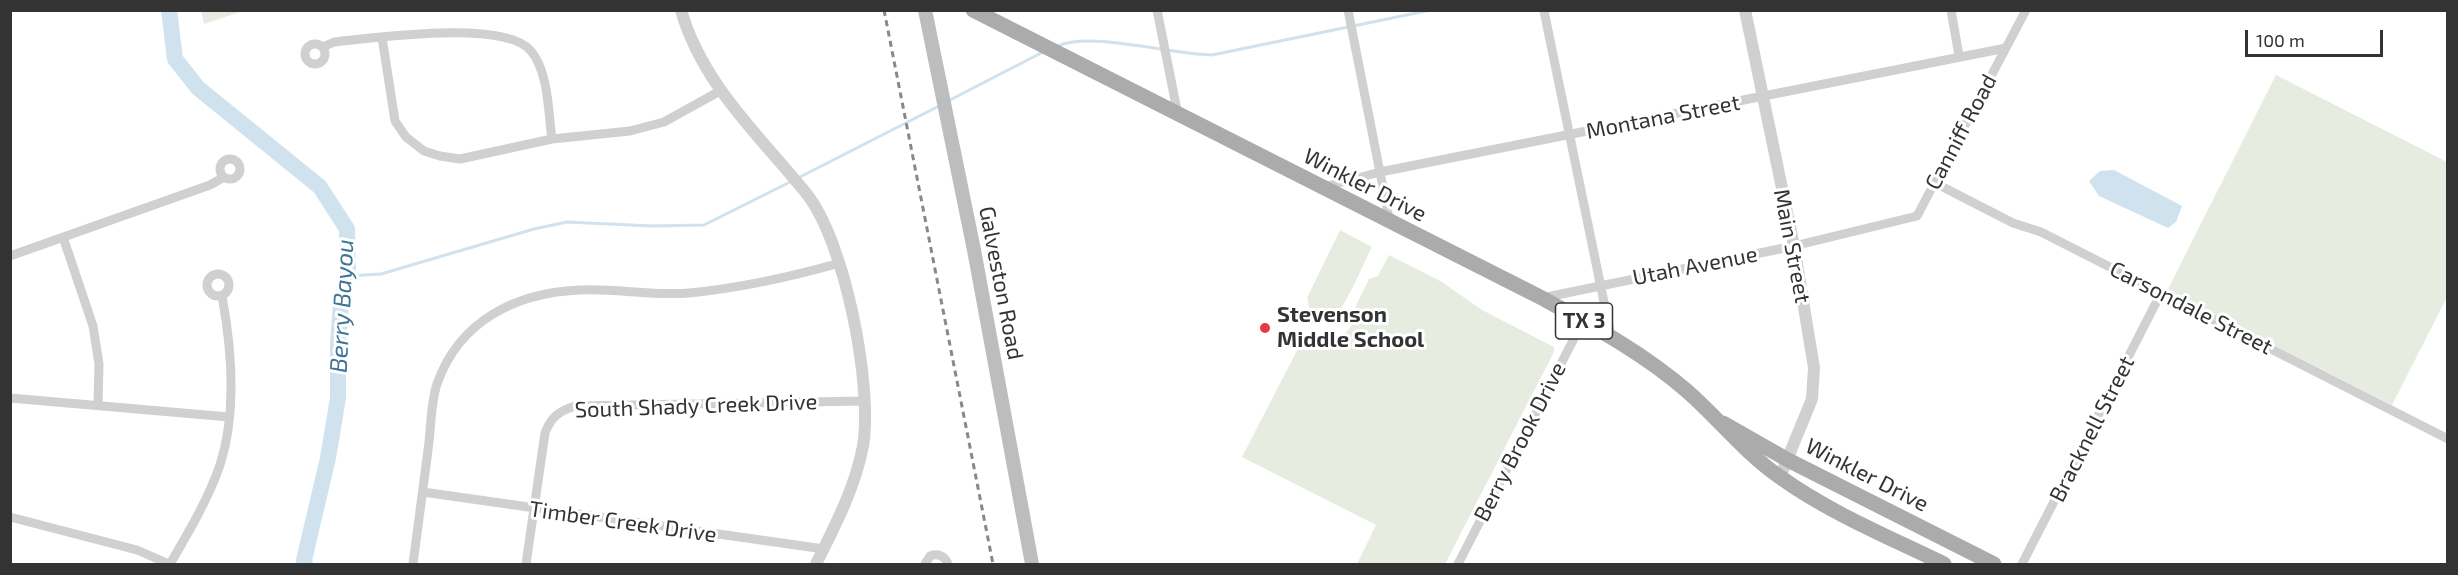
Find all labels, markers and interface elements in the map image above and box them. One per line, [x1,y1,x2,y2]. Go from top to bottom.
scale bar [2248,18,2386,56]
text: 100 m [2256,29,2305,51]
street label: Canniff Road [1920,70,2002,194]
street label: Montana Street [1584,89,1742,145]
street label: Winkler Drive [1299,143,1431,227]
street label: Main Street [1768,187,1816,305]
street label: Galveston Road [973,204,1029,362]
water label: Berry Bayou [324,238,360,374]
street label: Utah Avenue [1630,241,1760,291]
street label: Carsondale Street [2105,256,2277,360]
place label: Stevenson Middle School [1277,302,1424,354]
road number: TX 3 [1556,303,1612,339]
marker: Stevenson Middle School [1258,321,1272,335]
street label: Bracknell Street [2044,352,2140,506]
street label: Berry Brook Drive [1468,358,1572,526]
street label: South Shady Creek Drive [574,389,818,423]
street label: Winkler Drive [1801,433,1933,517]
street label: Timber Creek Drive [528,496,718,548]

